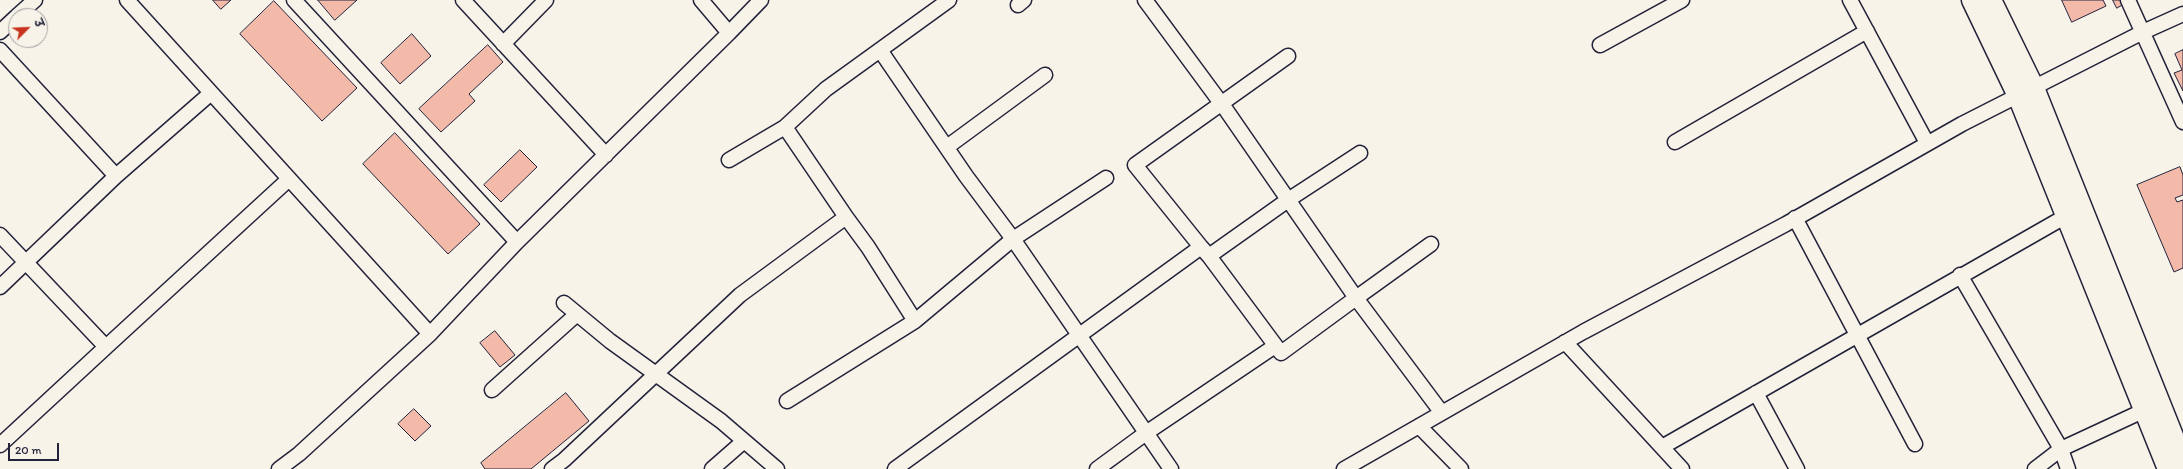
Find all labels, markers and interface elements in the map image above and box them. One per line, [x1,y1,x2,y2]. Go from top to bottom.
north arrow [8,8,48,48]
text: उ [31,17,46,29]
scale bar [10,435,61,461]
text: 20 m [15,443,42,457]

